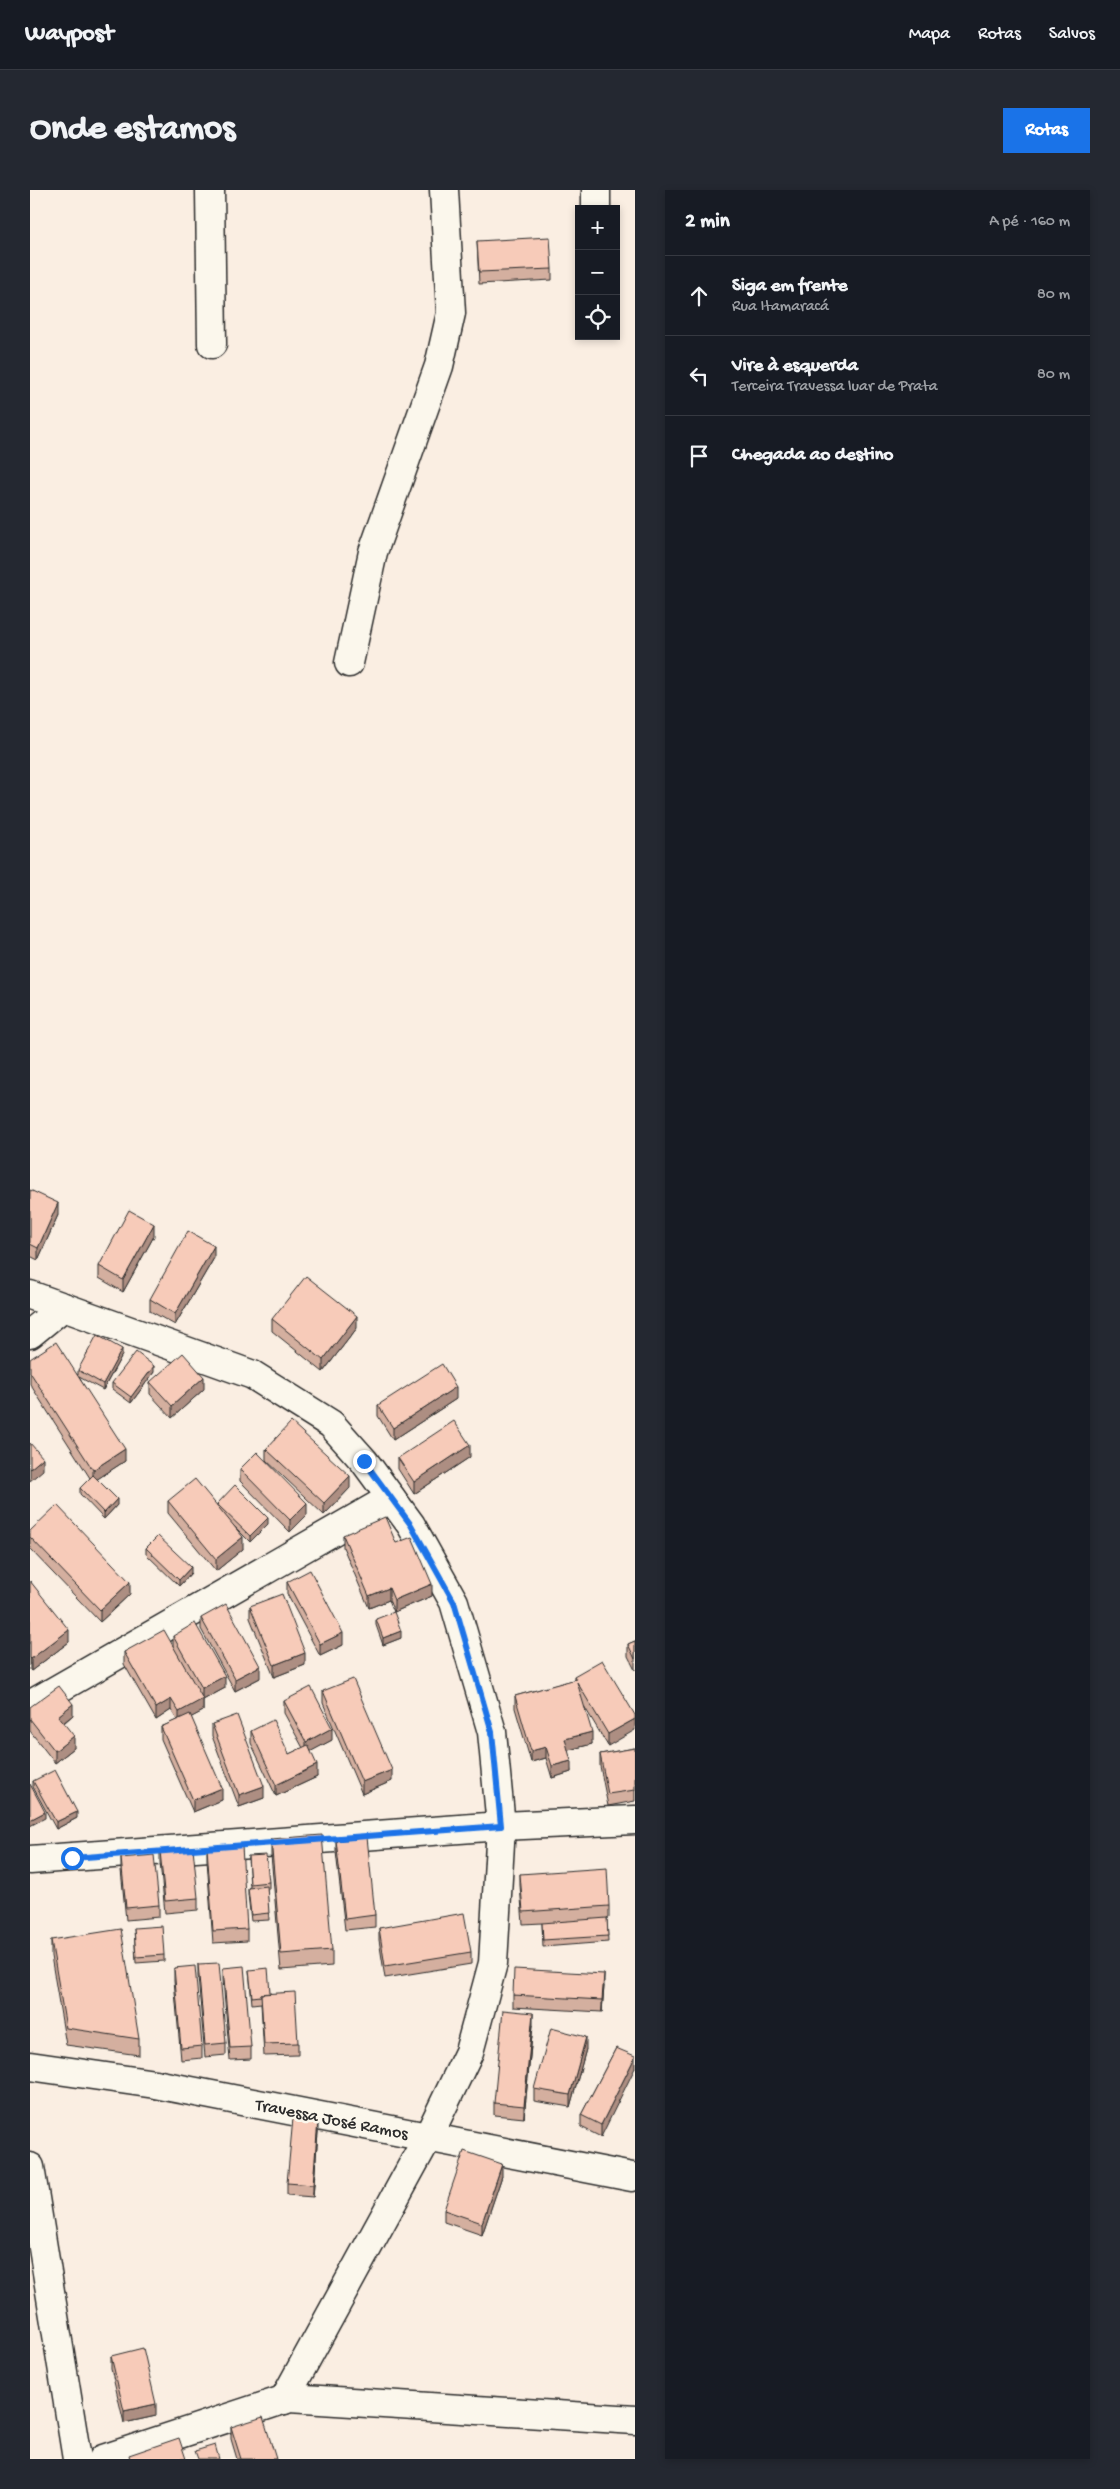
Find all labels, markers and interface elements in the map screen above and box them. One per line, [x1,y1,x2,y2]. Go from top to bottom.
text: Waypost [25,20,113,49]
text: Mapa [909,24,950,45]
text: Rotas [978,24,1021,45]
text: Salvos [1049,24,1095,45]
button: Rotas [1003,108,1090,153]
text: Onde estamos [30,110,235,151]
map controls [575,205,620,340]
button: + [575,205,620,250]
text: 2 min [685,210,730,235]
text: A pé · 160 m [989,213,1070,232]
button: − [575,250,620,295]
text: Siga em frente [732,275,848,298]
icon: ahead [685,282,713,310]
text: 80 m [1037,286,1070,305]
button: locate [575,295,620,340]
text: Rua Itamaracá [732,298,829,317]
text: Vire à esquerda [732,355,858,378]
icon: left [685,362,713,390]
text: 80 m [1037,366,1070,385]
text: Terceira Travessa luar de Prata [732,378,938,397]
icon: arrive [685,442,713,470]
text: Chegada ao destino [732,444,893,467]
route end [353,1450,376,1473]
route start [61,1847,84,1870]
street label: Travessa José Ramos [252,2095,411,2146]

